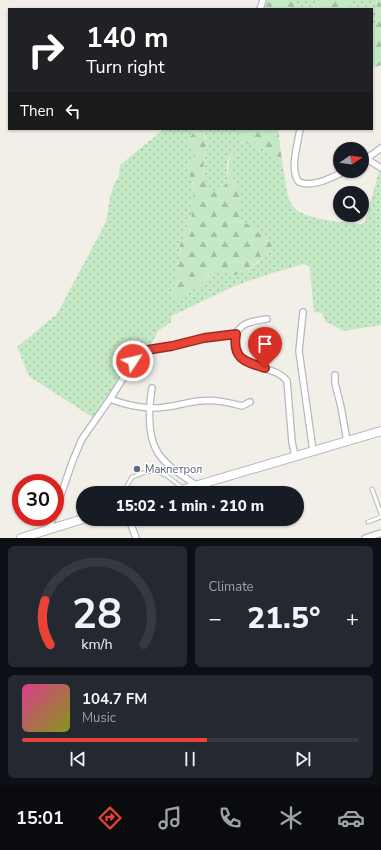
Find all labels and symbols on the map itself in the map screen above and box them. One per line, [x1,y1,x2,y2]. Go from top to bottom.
north arrow [333,142,369,178]
pin [248,327,282,368]
position arrow [112,340,154,382]
place label: Макпетрол [145,462,202,477]
marker: Макпетрол [132,464,142,474]
speed limit sign: 30 [12,474,64,526]

